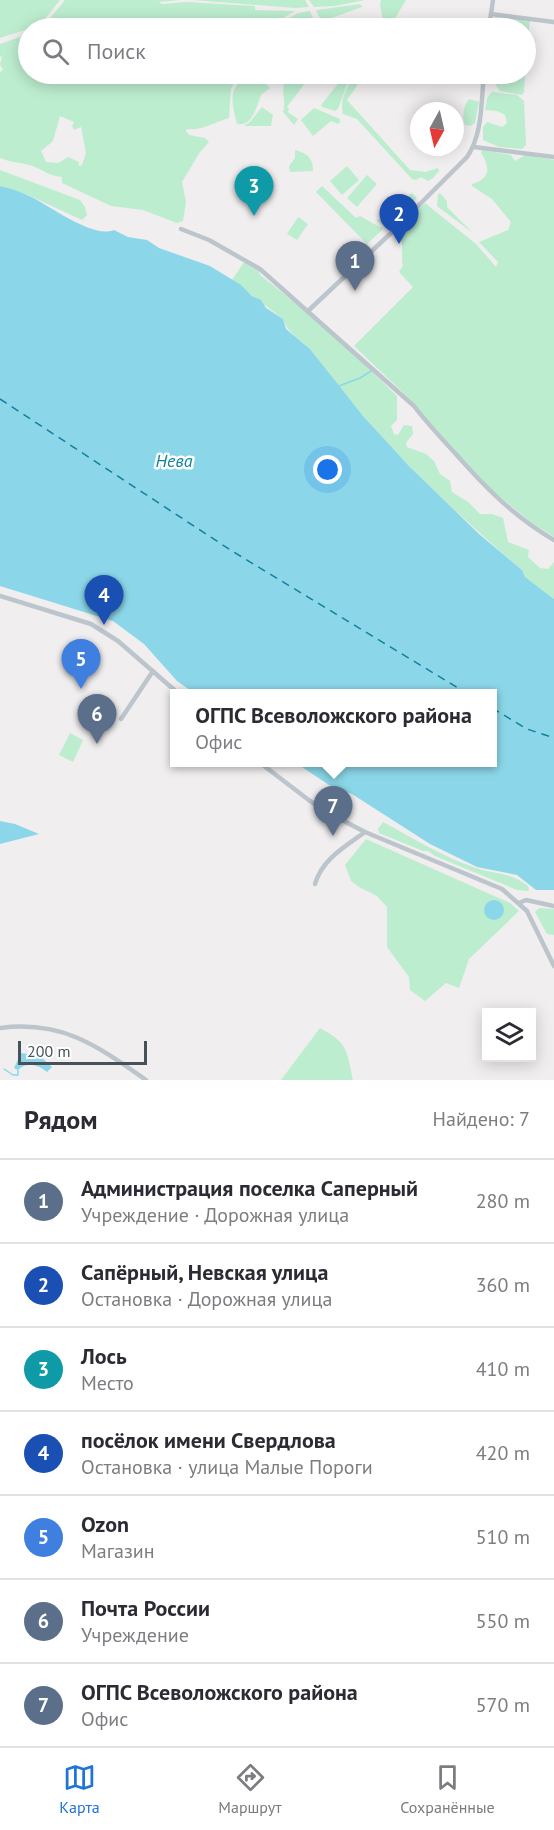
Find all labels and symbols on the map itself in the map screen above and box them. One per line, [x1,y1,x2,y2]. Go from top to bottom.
north arrow [410,102,464,156]
pin: 3 [234,166,274,216]
pin: 2 [380,194,418,244]
pin: 1 [336,242,374,291]
water label: Нева [156,449,193,472]
your location [313,455,342,484]
pin: 4 [84,576,124,625]
pin: 5 [62,640,100,689]
pin: 6 [78,694,116,744]
pin: 7 [314,786,352,836]
scale bar [18,1038,147,1066]

